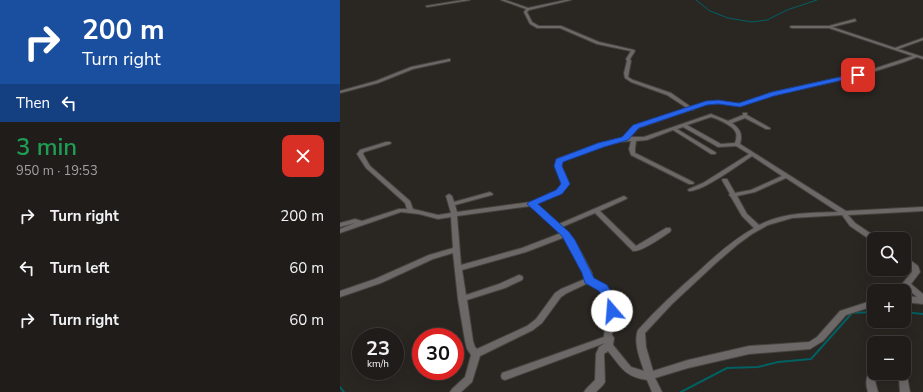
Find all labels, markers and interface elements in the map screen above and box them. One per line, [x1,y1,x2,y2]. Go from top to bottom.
text: 200 m [82,11,165,49]
icon: right [16,16,68,68]
text: Turn right [82,47,161,71]
pin [841,58,875,92]
icon: arrive [847,64,869,86]
icon: left [58,92,80,114]
text: Then [16,93,50,113]
text: 3 min [16,131,77,163]
button: close [282,135,324,177]
text: 950 m · 19:53 [16,162,98,180]
icon: right [16,205,38,227]
text: Turn right [50,206,119,226]
text: 200 m [280,206,324,226]
map controls [867,232,911,380]
button: search [867,232,911,276]
icon: left [16,257,38,279]
text: Turn left [50,258,109,278]
text: 60 m [289,258,324,278]
button: + [867,284,911,328]
position arrow [591,290,633,332]
icon: right [16,309,38,331]
text: Turn right [50,310,119,330]
text: 60 m [289,310,324,330]
speed limit sign: 30 [412,328,464,380]
text: 23 [366,335,390,362]
button: − [867,336,911,380]
text: km/h [367,357,389,371]

